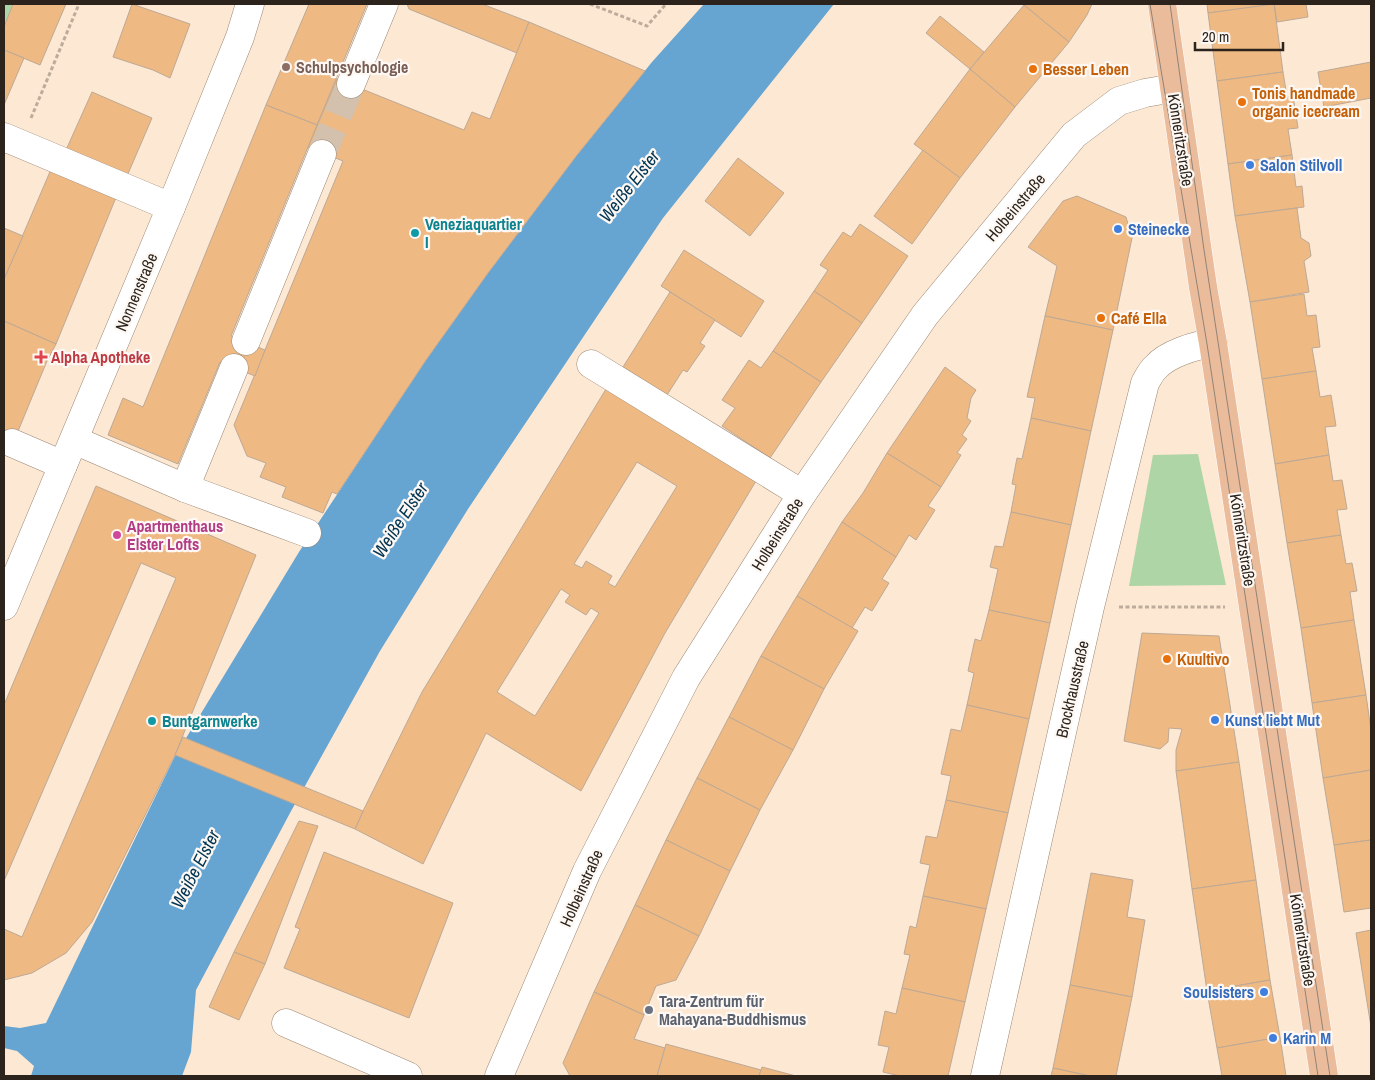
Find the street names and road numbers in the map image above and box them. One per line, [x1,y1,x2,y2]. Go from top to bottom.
street label: Könneritzstraße [1163,92,1199,188]
street label: Holbeinstraße [980,168,1050,246]
street label: Nonnenstraße [110,249,162,335]
street label: Könneritzstraße [1225,492,1261,588]
street label: Holbeinstraße [746,493,808,575]
street label: Brockhausstraße [1050,638,1094,740]
street label: Holbeinstraße [554,846,608,930]
street label: Könneritzstraße [1285,892,1321,988]

